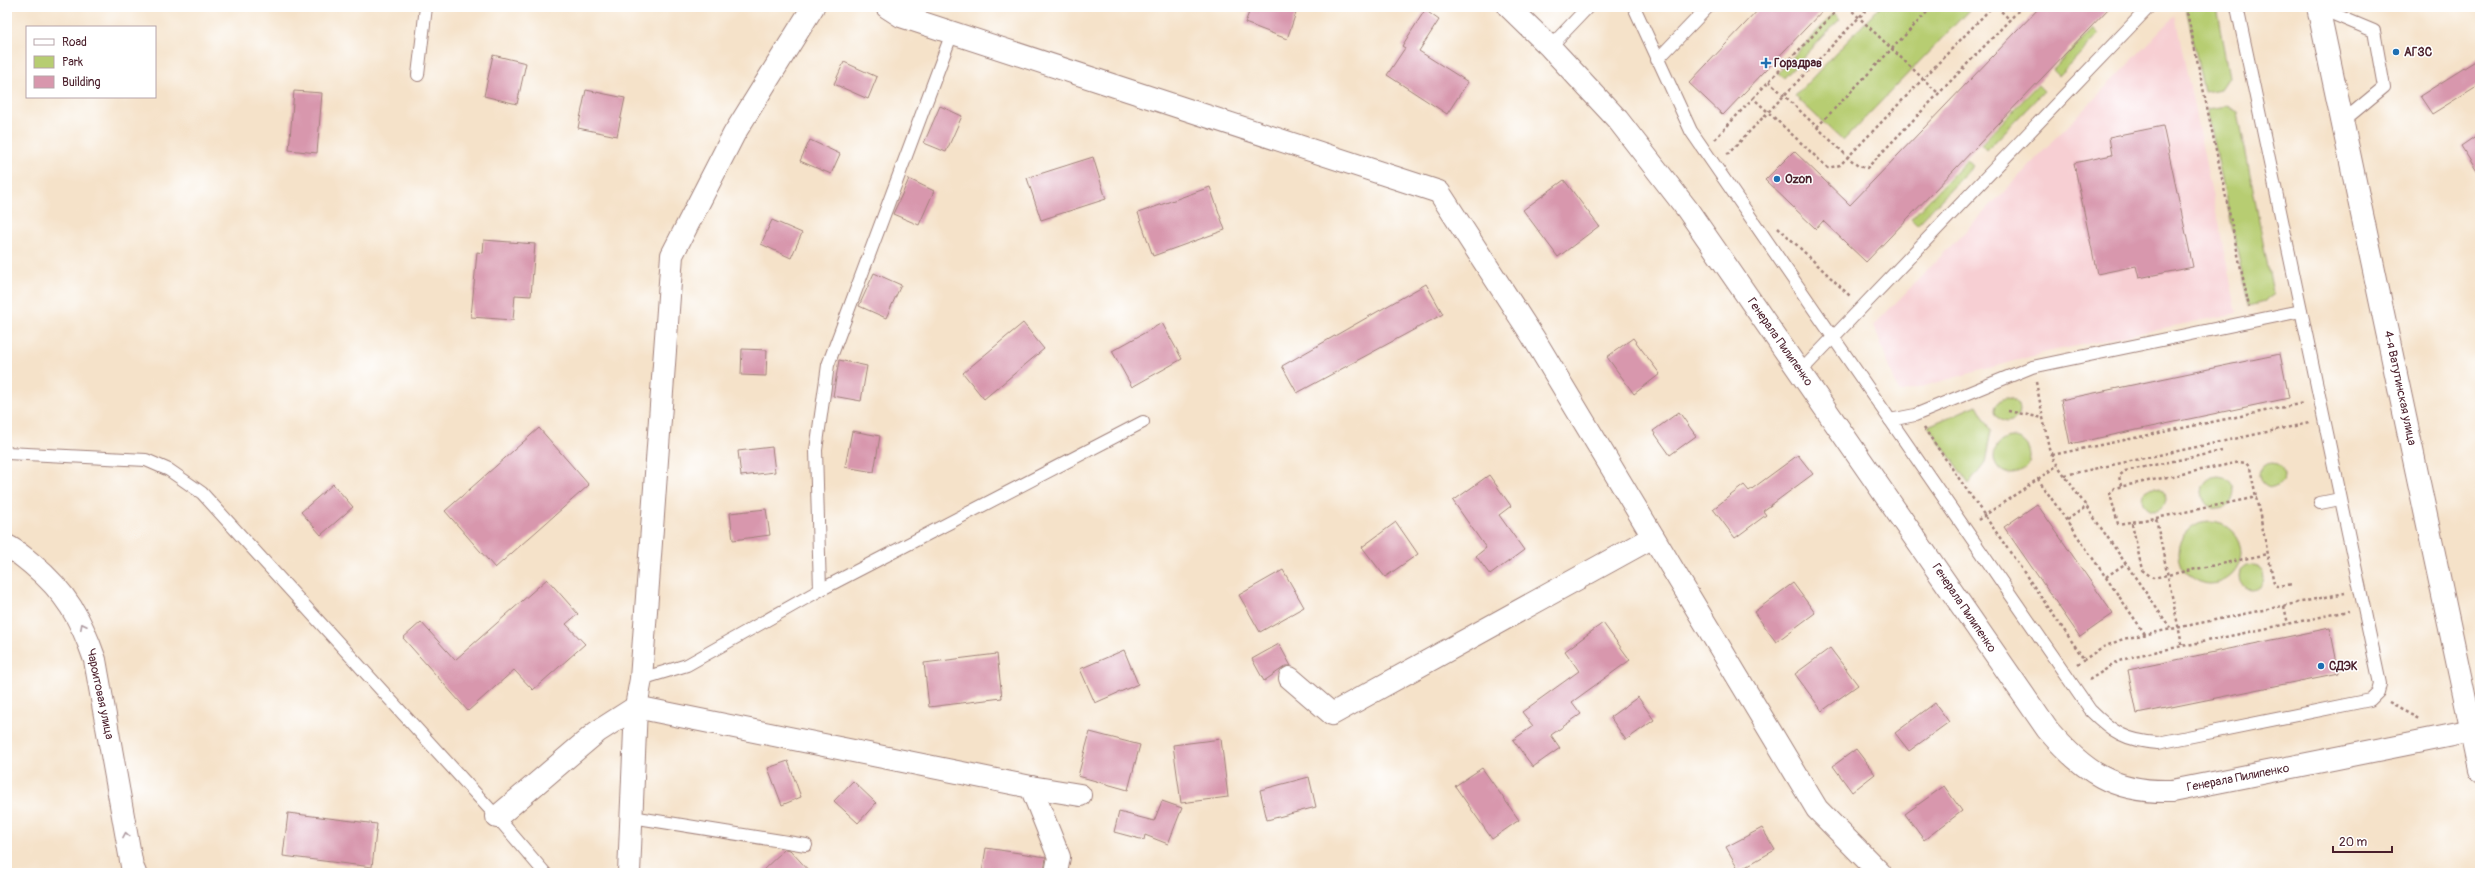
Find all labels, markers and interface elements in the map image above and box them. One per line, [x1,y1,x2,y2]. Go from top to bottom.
legend [26,26,156,98]
text: Road [62,35,87,50]
place label: АГЗС [2404,45,2433,60]
marker: АГЗС [2391,47,2401,57]
text: Park [62,55,83,70]
place label: Горздрав [1774,56,1822,71]
marker: Горздрав [1761,58,1771,68]
text: Building [62,75,101,90]
place label: Ozon [1785,172,1812,187]
marker: Ozon [1772,174,1782,184]
street label: Генерала Пилипенко [1744,295,1816,389]
street label: 4-я Ватутинская улица [2380,329,2420,447]
street label: Генерала Пилипенко [1929,561,2000,656]
one-way arrow [80,623,87,631]
street label: Чароитовая улица [83,647,117,741]
place label: СДЭК [2329,659,2358,674]
marker: СДЭК [2316,661,2326,671]
street label: Генерала Пилипенко [2185,761,2291,795]
scale bar [2333,828,2392,854]
one-way arrow [123,832,131,838]
text: 20 m [2339,835,2368,850]

